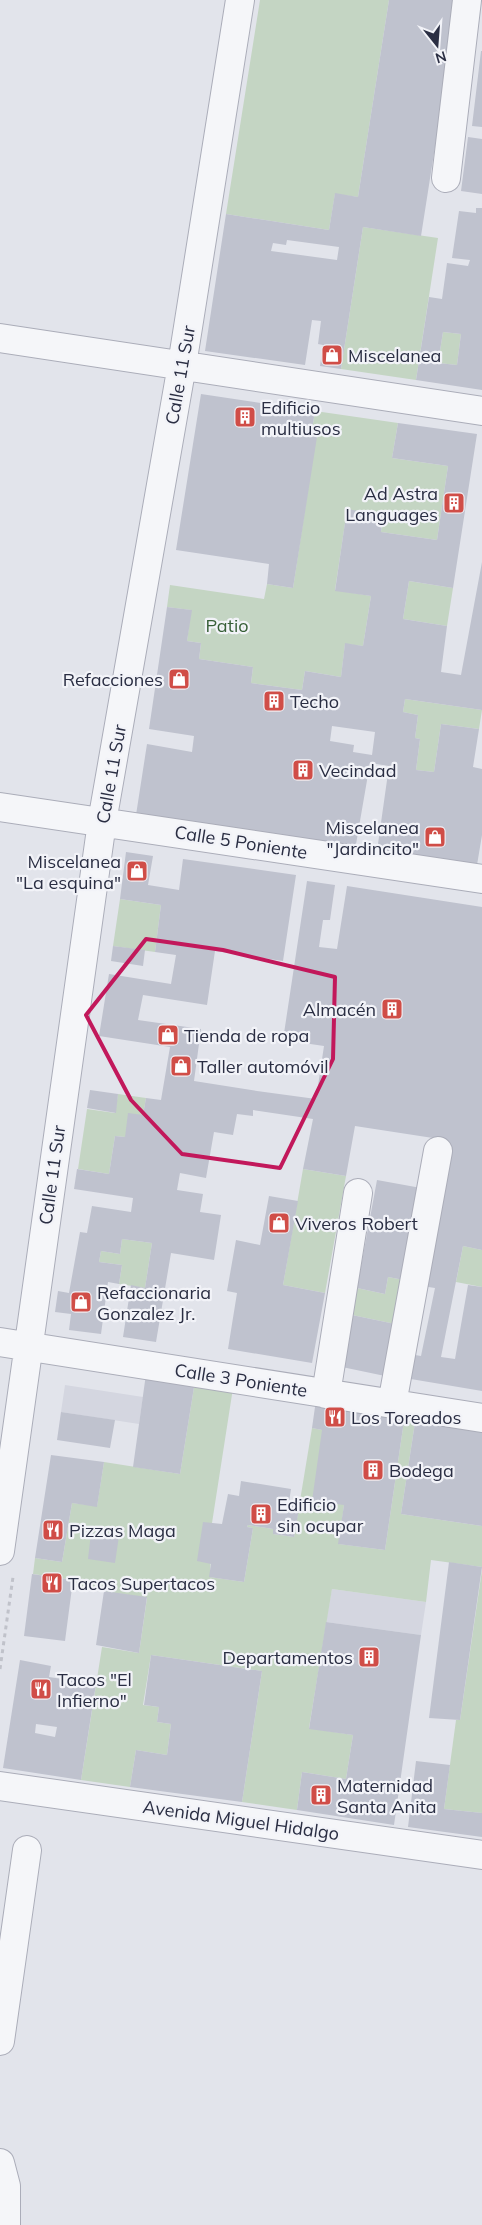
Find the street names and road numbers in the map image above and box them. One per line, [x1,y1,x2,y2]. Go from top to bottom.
street label: Calle 11 Sur [160,323,200,426]
street label: Calle 11 Sur [91,722,131,825]
street label: Calle 5 Poniente [173,820,309,864]
street label: Calle 11 Sur [34,1123,70,1226]
street label: Calle 3 Poniente [173,1358,309,1402]
street label: Avenida Miguel Hidalgo [141,1795,341,1845]

